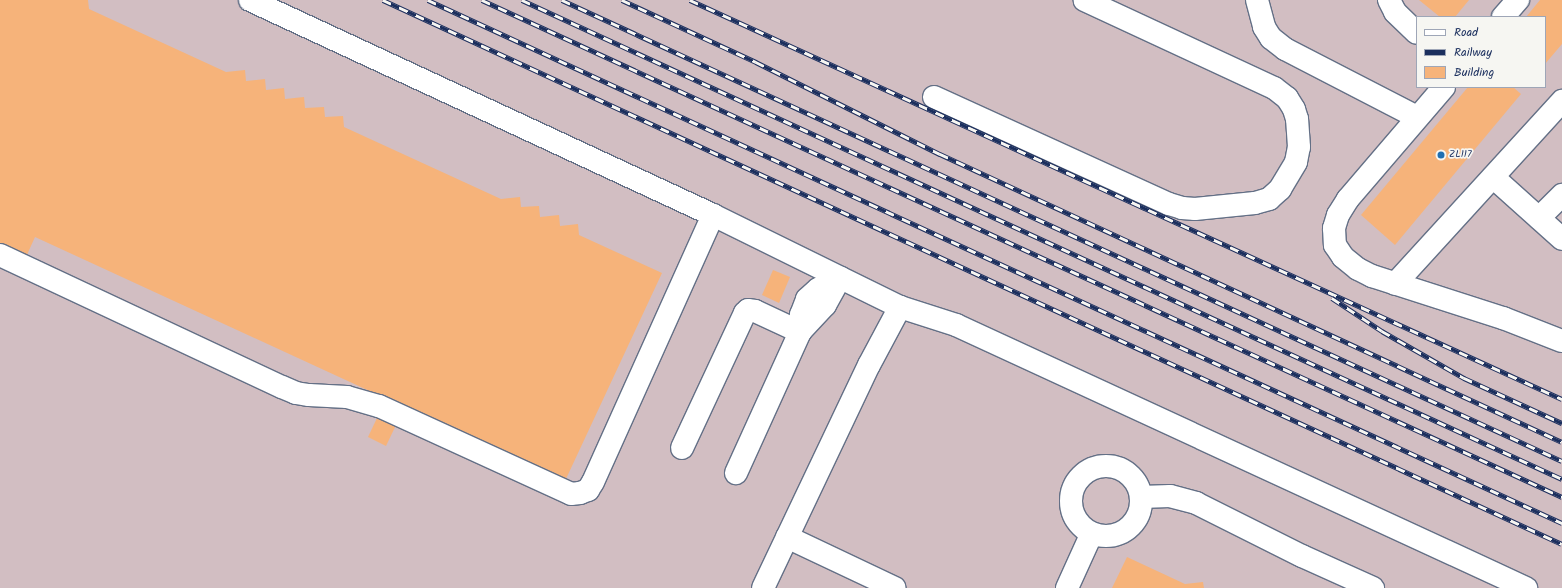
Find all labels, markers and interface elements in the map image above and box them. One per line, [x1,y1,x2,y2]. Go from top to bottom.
legend [1416,16,1546,88]
text: Road [1454,23,1478,42]
text: Railway [1454,43,1492,62]
text: Building [1454,63,1494,82]
place label: ZL117 [1449,149,1472,161]
marker: ZL117 [1436,150,1446,160]

